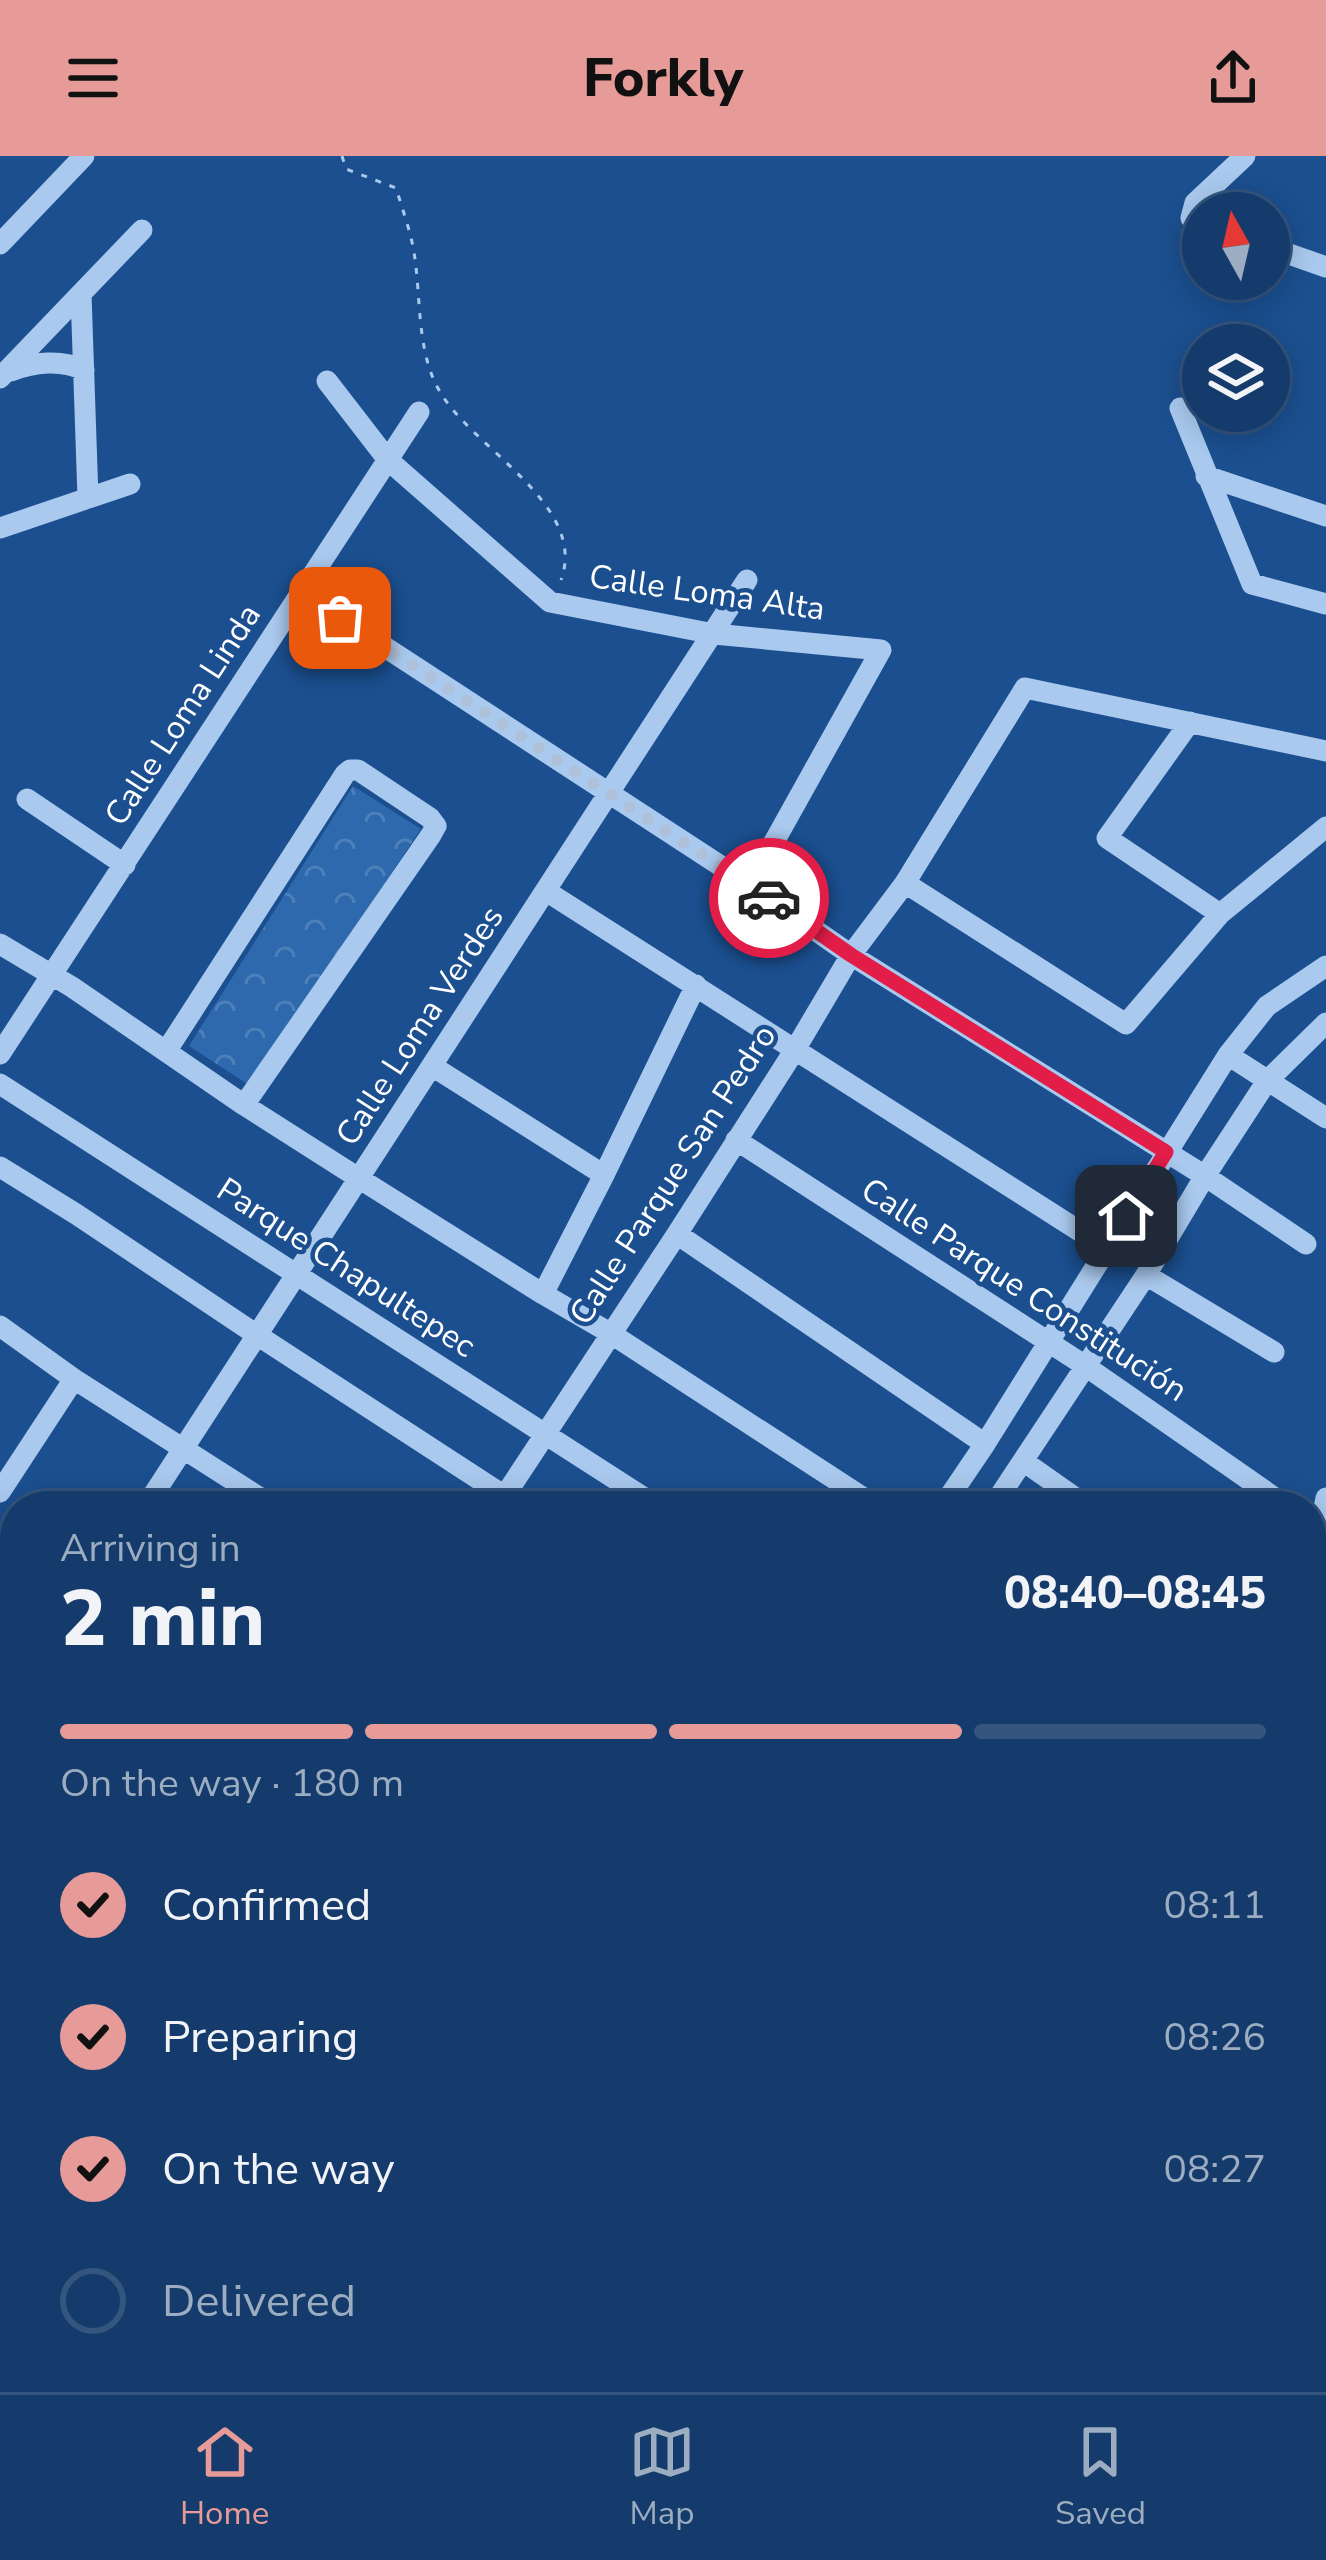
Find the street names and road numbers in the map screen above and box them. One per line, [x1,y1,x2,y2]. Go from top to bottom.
street label: Calle Loma Alta [586,554,828,632]
street label: Calle Loma Linda [94,595,272,835]
street label: Calle Loma Verdes [326,897,514,1155]
street label: Calle Parque San Pedro [559,1016,787,1334]
street label: Calle Parque Constitución [852,1167,1196,1413]
street label: Parque Chapultepec [208,1168,484,1368]

